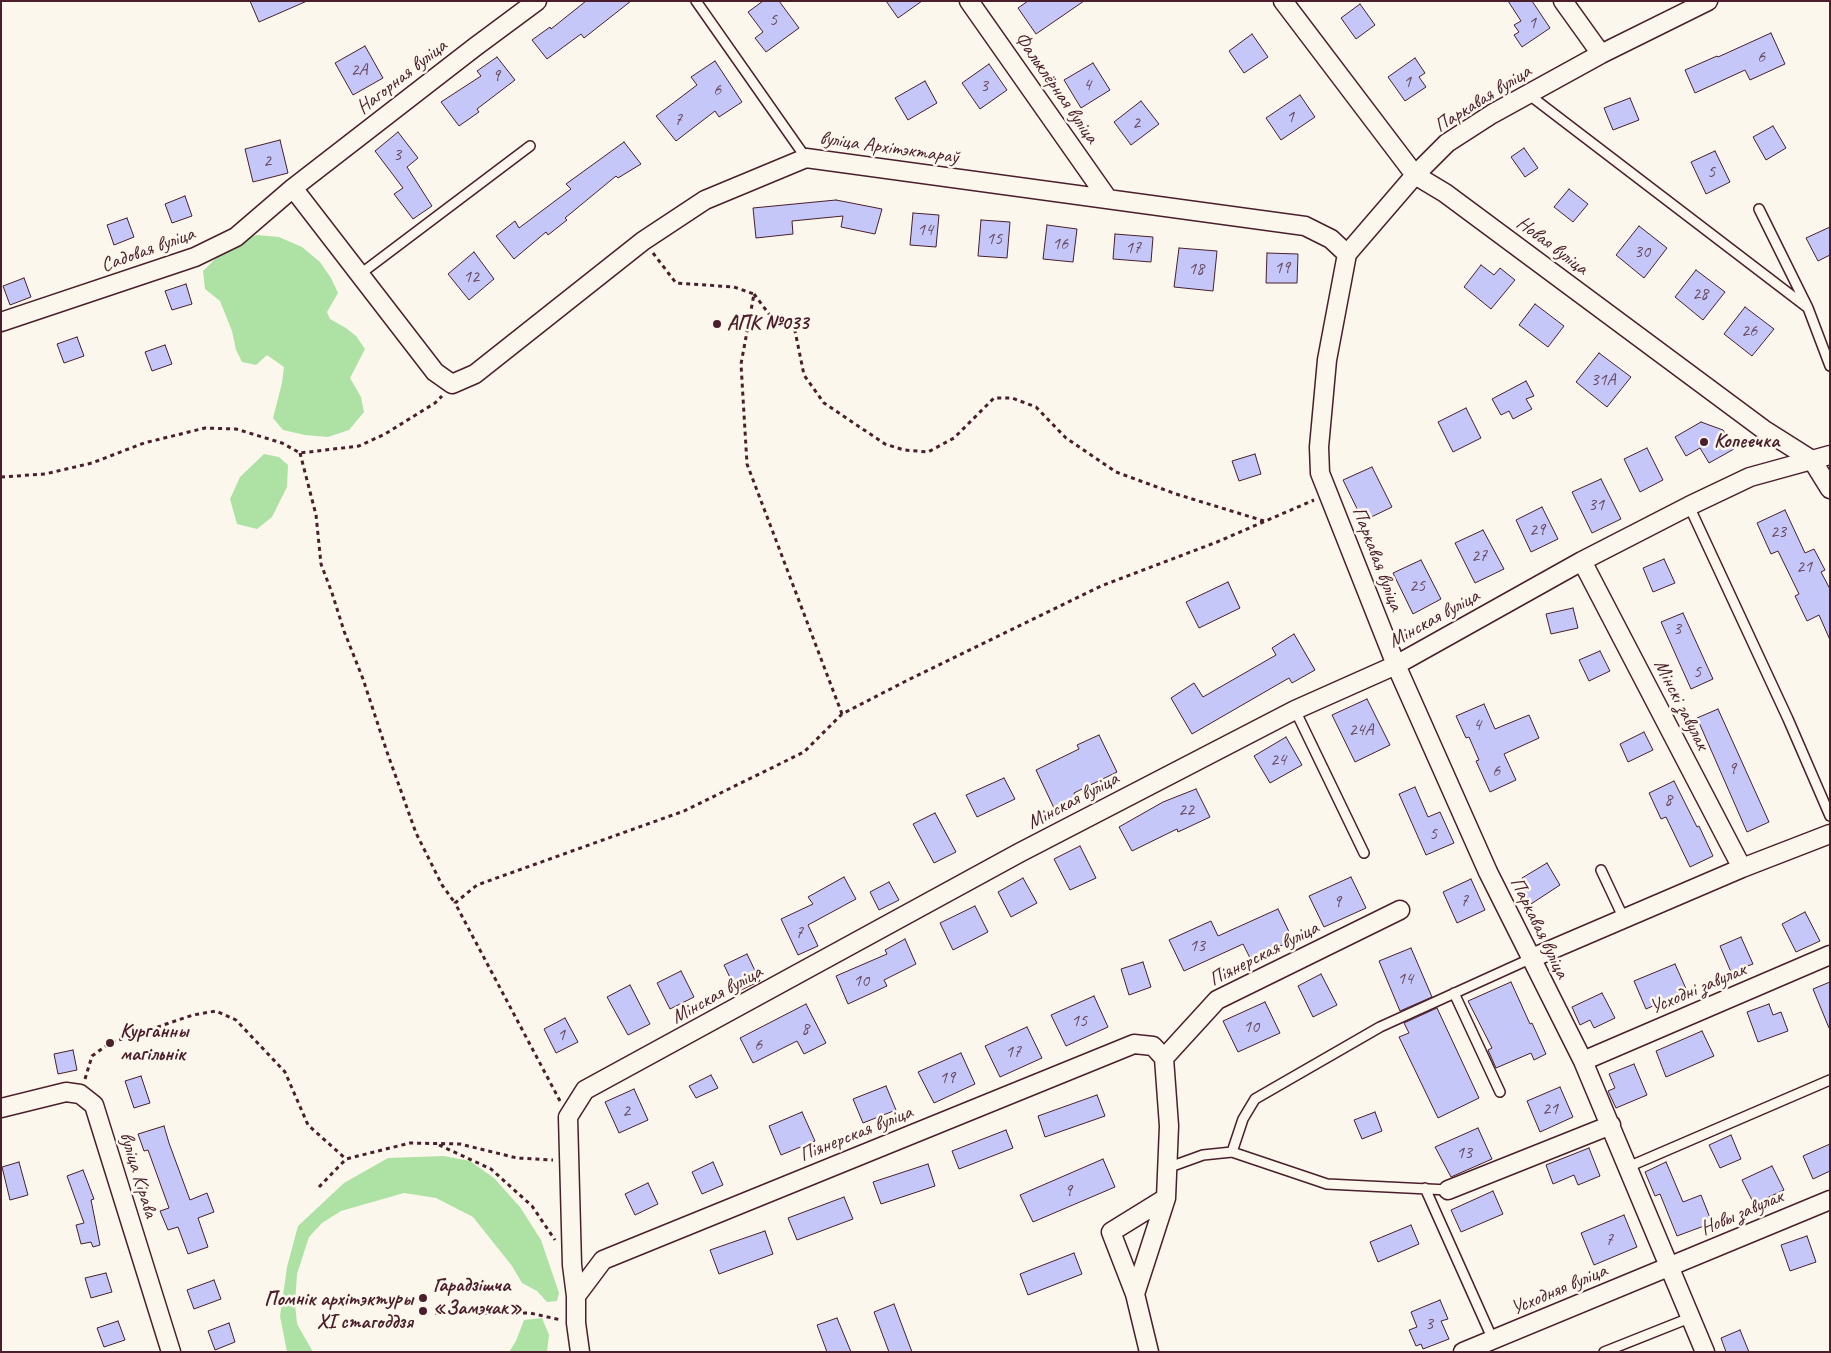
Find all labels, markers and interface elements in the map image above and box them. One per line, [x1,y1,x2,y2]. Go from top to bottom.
house number: 5 [769,9,777,31]
house number: 1 [1528,12,1536,34]
street label: Фальклёрная вуліца [1009,28,1103,148]
street label: Нагорная вуліца [352,34,452,120]
house number: 6 [1757,46,1765,68]
house number: 2А [350,59,368,81]
street label: Паркавая вуліца [1430,60,1536,138]
house number: 9 [492,65,500,87]
house number: 1 [1403,71,1411,93]
house number: 4 [1083,74,1091,96]
house number: 3 [980,75,988,97]
house number: 6 [713,79,721,101]
house number: 1 [1286,106,1294,128]
house number: 7 [674,109,682,131]
house number: 2 [1132,112,1140,134]
street label: вуліца Архітэктараў [818,126,960,170]
house number: 3 [393,144,401,166]
house number: 2 [263,150,271,172]
house number: 5 [1707,161,1715,183]
street label: Новая вуліца [1511,211,1593,281]
house number: 14 [917,219,933,241]
street label: Садовая вуліца [98,222,198,278]
house number: 15 [986,228,1002,250]
house number: 16 [1052,233,1068,255]
house number: 17 [1125,237,1141,259]
house number: 30 [1634,241,1650,263]
house number: 19 [1274,257,1290,279]
house number: 18 [1188,258,1204,280]
house number: 12 [463,266,479,288]
house number: 28 [1692,283,1708,305]
place label: АПК №033 [727,312,809,336]
marker: АПК №033 [711,318,723,330]
house number: 26 [1741,320,1757,342]
house number: 31А [1590,369,1616,391]
place label: Копеечка [1714,430,1779,454]
marker: Копеечка [1698,436,1710,448]
house number: 31 [1588,494,1604,516]
street label: Паркавая вуліца [1346,504,1408,614]
house number: 29 [1529,519,1545,541]
house number: 23 [1770,521,1786,543]
house number: 27 [1471,545,1487,567]
house number: 21 [1796,556,1812,578]
house number: 25 [1409,575,1425,597]
street label: Мінская вуліца [1384,584,1484,654]
house number: 3 [1673,618,1681,640]
street label: Мінскі завулак [1648,656,1714,754]
house number: 5 [1693,661,1701,683]
house number: 4 [1473,714,1481,736]
house number: 24А [1348,719,1374,741]
house number: 24 [1270,749,1286,771]
house number: 9 [1728,758,1736,780]
house number: 6 [1492,760,1500,782]
street label: Мінская вуліца [1023,767,1123,835]
house number: 8 [1664,789,1672,811]
house number: 22 [1178,799,1194,821]
house number: 5 [1429,823,1437,845]
street label: Паркавая вуліца [1504,874,1574,982]
house number: 7 [1460,890,1468,912]
house number: 9 [1333,891,1341,913]
street label: Піянерская вуліца [1205,916,1323,992]
house number: 7 [795,922,803,944]
house number: 13 [1189,935,1205,957]
street label: Усходні завулак [1646,958,1750,1020]
street label: Мінская вуліца [667,960,767,1030]
house number: 14 [1397,968,1413,990]
house number: 10 [853,970,869,992]
house number: 15 [1071,1010,1087,1032]
house number: 10 [1243,1016,1259,1038]
house number: 8 [801,1018,809,1040]
place label: Курганны магільнік [120,1020,188,1067]
house number: 1 [557,1024,565,1046]
house number: 6 [754,1034,762,1056]
marker: Курганны магільнік [104,1037,116,1049]
house number: 17 [1005,1041,1021,1063]
house number: 19 [939,1067,955,1089]
house number: 21 [1542,1098,1558,1120]
house number: 2 [622,1100,630,1122]
street label: Піянерская вуліца [796,1100,916,1168]
street label: вуліца Кірава [114,1129,162,1221]
house number: 13 [1456,1142,1472,1164]
house number: 9 [1064,1180,1072,1202]
street label: Новы завулак [1697,1185,1787,1241]
house number: 7 [1605,1229,1613,1251]
street label: Усходняя вуліца [1507,1259,1611,1321]
place label: Гарадзішча «Замэчак» [433,1274,522,1321]
place label: Помнік архітэктуры XI стагоддзя [264,1288,413,1335]
marker: Гарадзішча «Замэчак» [417,1292,429,1304]
marker: Помнік архітэктуры XI стагоддзя [417,1305,429,1317]
house number: 3 [1425,1313,1433,1335]

